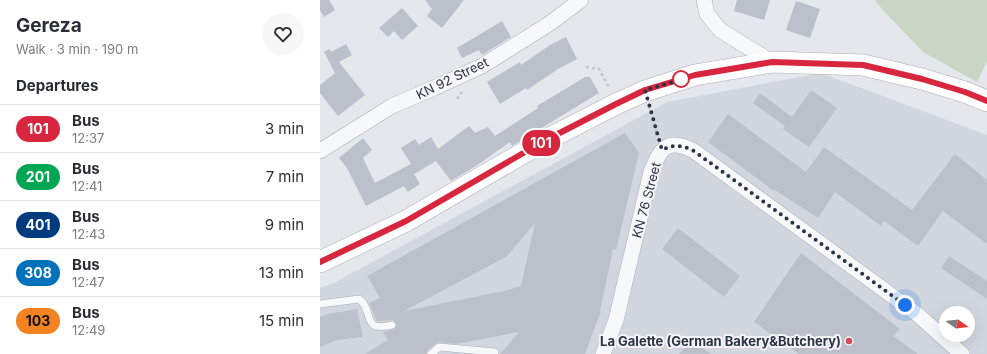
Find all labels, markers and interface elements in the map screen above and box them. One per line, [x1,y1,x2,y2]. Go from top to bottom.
button: heart [262,13,304,55]
text: Gereza [16,14,82,37]
text: Walk · 3 min · 190 m [16,41,138,57]
street label: KN 92 Street [413,54,491,102]
unlabelled marker [672,70,690,88]
text: Departures [16,76,98,95]
text: Bus [72,111,100,130]
text: 3 min [265,119,304,138]
text: 101 [27,120,49,137]
text: 12:37 [72,130,104,146]
line badge: 101 [518,130,564,156]
text: 101 [530,134,552,151]
text: Bus [72,159,100,178]
street label: KN 76 Street [628,160,664,240]
text: 7 min [266,167,304,186]
text: 201 [26,168,50,185]
text: 12:41 [72,178,102,194]
text: Bus [72,207,100,226]
text: 9 min [265,215,304,234]
text: 401 [26,216,50,233]
text: 12:43 [72,226,105,242]
text: Bus [72,255,100,274]
text: 13 min [259,263,304,282]
text: 308 [24,264,52,281]
text: 12:47 [72,274,105,290]
your location [895,295,915,315]
text: Bus [72,303,100,322]
north arrow [939,306,975,342]
map controls [939,306,975,342]
text: 15 min [259,311,304,330]
text: 103 [26,312,50,329]
text: 12:49 [72,322,105,338]
place label: La Galette (German Bakery&Butchery) [600,333,841,349]
marker: La Galette (German Bakery&Butchery) [844,336,854,346]

